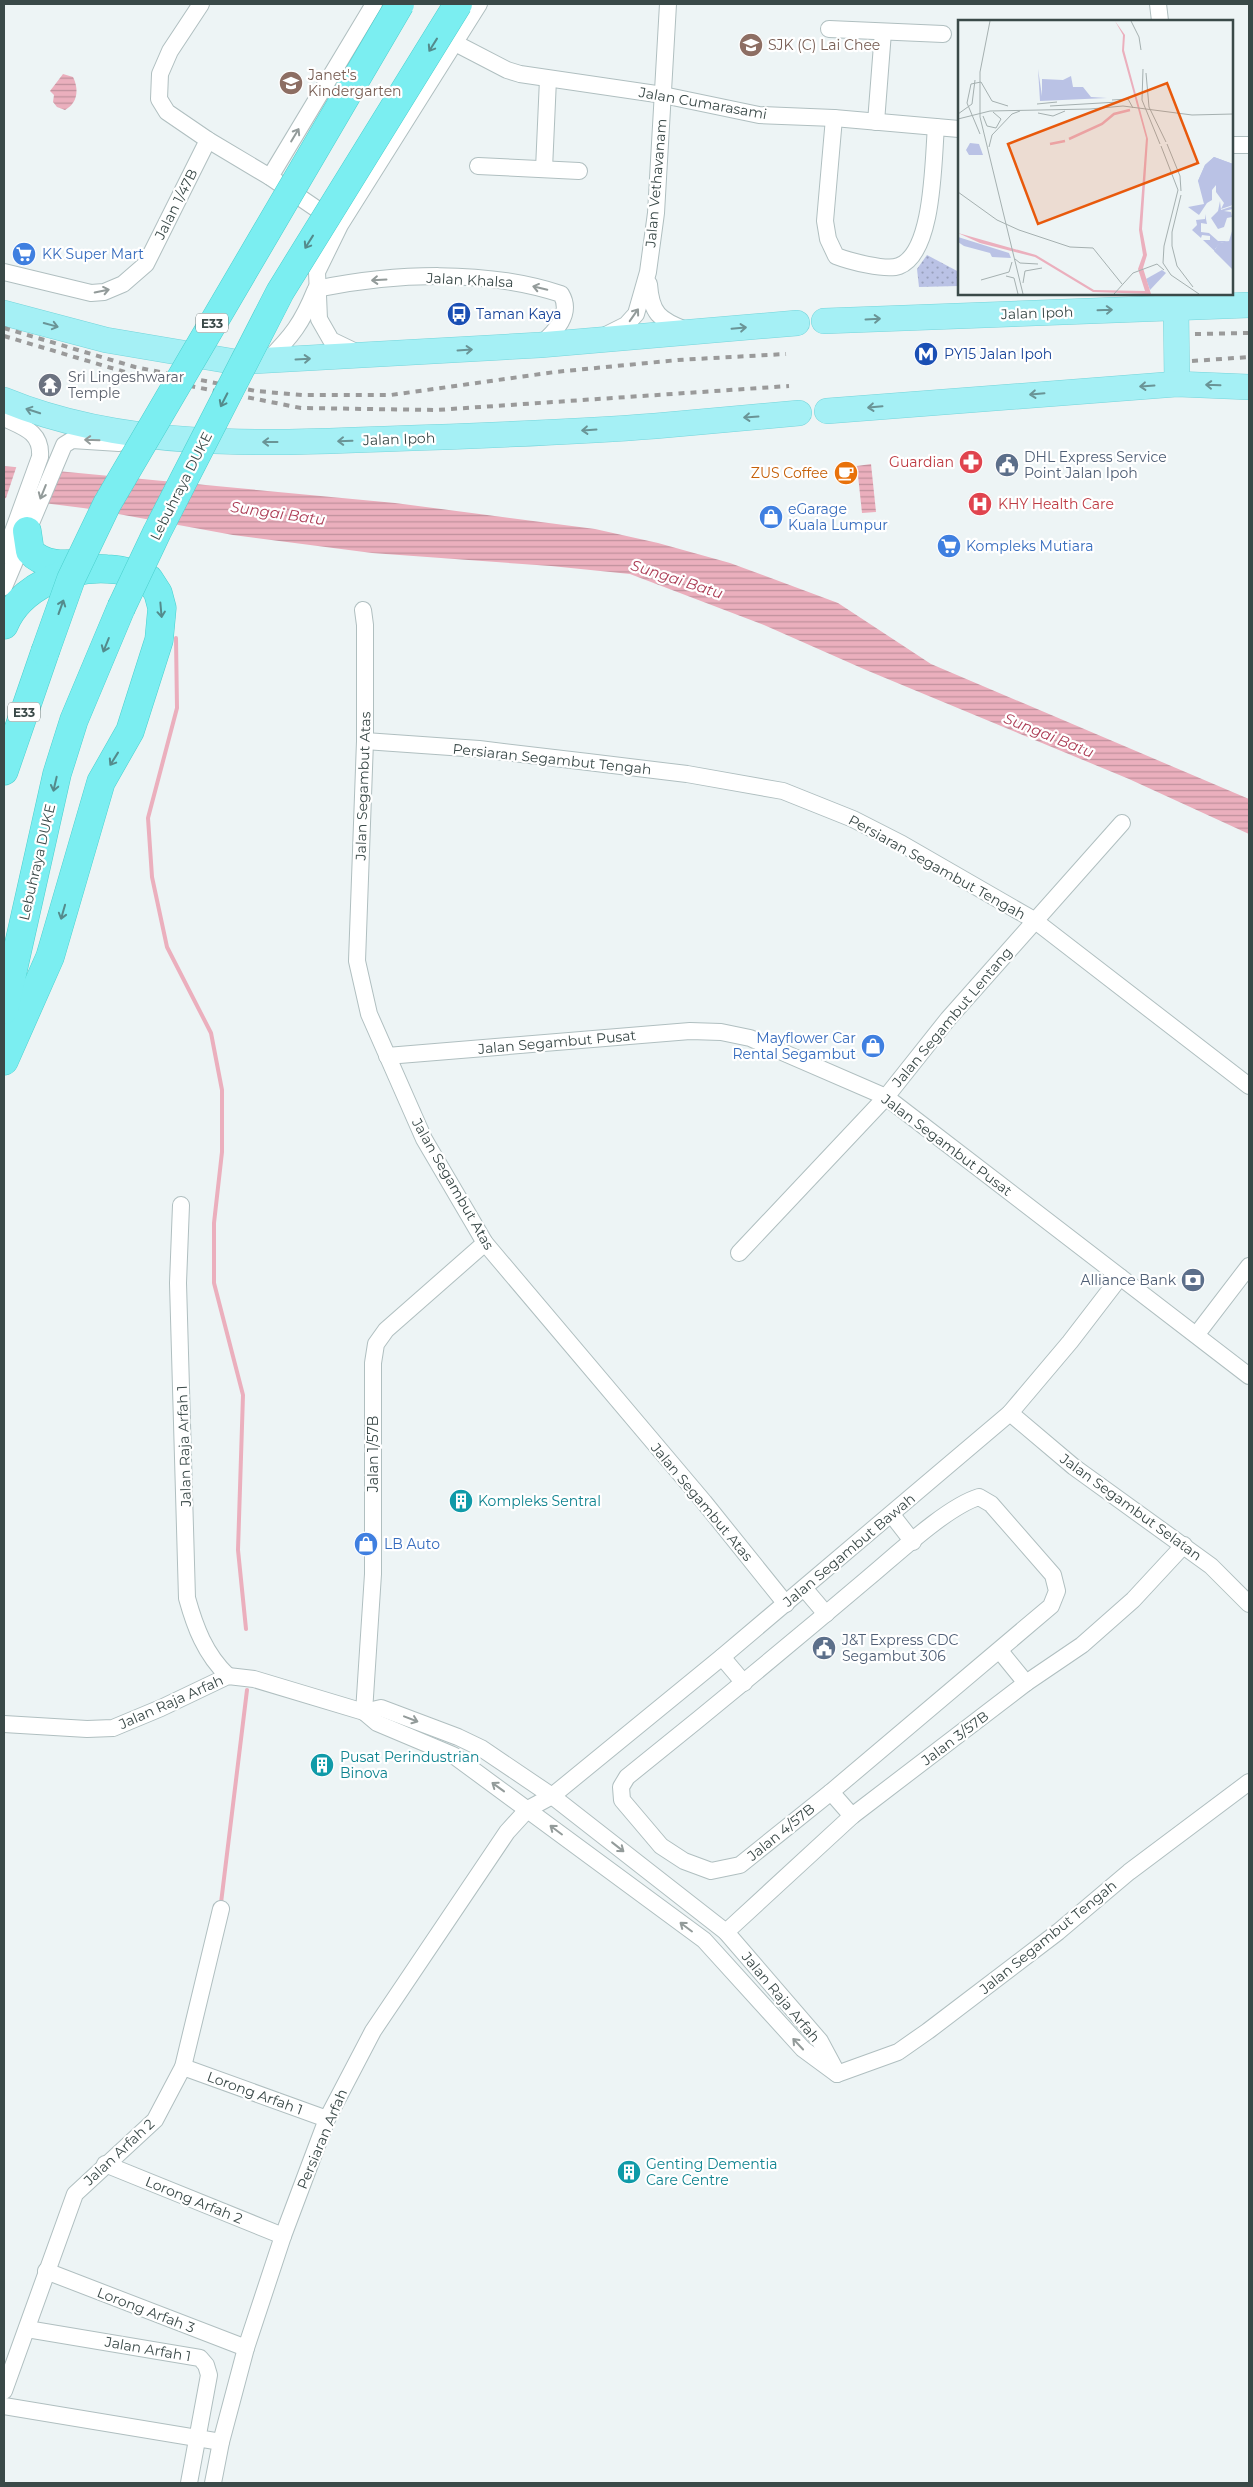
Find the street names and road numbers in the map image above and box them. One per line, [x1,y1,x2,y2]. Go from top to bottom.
street label: Jalan Cumarasami [637,83,768,123]
street label: Jalan Vethavanam [641,118,671,249]
street label: Jalan 1/47B [150,166,201,243]
street label: Jalan Khalsa [425,269,514,291]
street label: Jalan Ipoh [1000,303,1073,323]
road number: E33 [196,314,228,332]
street label: Lebuhraya DUKE [146,429,216,543]
street label: Jalan Ipoh [362,429,435,449]
road number: E33 [8,702,40,722]
street label: Jalan Segambut Atas [351,711,375,862]
street label: Persiaran Segambut Tengah [452,740,652,778]
street label: Lebuhraya DUKE [15,802,59,922]
street label: Persiaran Segambut Tengah [845,811,1029,923]
street label: Jalan Segambut Lentang [888,943,1016,1091]
street label: Jalan Segambut Pusat [476,1026,637,1058]
street label: Jalan Segambut Pusat [877,1089,1016,1200]
street label: Jalan Segambut Atas [407,1114,498,1253]
street label: Jalan Raja Arfah 1 [173,1385,195,1508]
street label: Jalan 1/57B [364,1416,382,1493]
street label: Jalan Segambut Atas [647,1438,757,1565]
street label: Jalan Segambut Selatan [1056,1449,1205,1564]
street label: Jalan Segambut Bawah [779,1489,919,1611]
street label: Jalan Raja Arfah [115,1671,226,1734]
street label: Jalan 3/57B [917,1707,992,1770]
street label: Jalan 4/57B [743,1799,818,1865]
street label: Jalan Segambut Tengah [975,1876,1120,1998]
street label: Jalan Raja Arfah [737,1947,824,2046]
street label: Lorong Arfah 1 [205,2067,305,2119]
street label: Persiaran Arfah [293,2086,351,2192]
street label: Jalan Arfah 2 [79,2115,158,2190]
street label: Lorong Arfah 2 [143,2172,245,2228]
street label: Lorong Arfah 3 [95,2283,198,2337]
street label: Jalan Arfah 1 [103,2332,192,2365]

